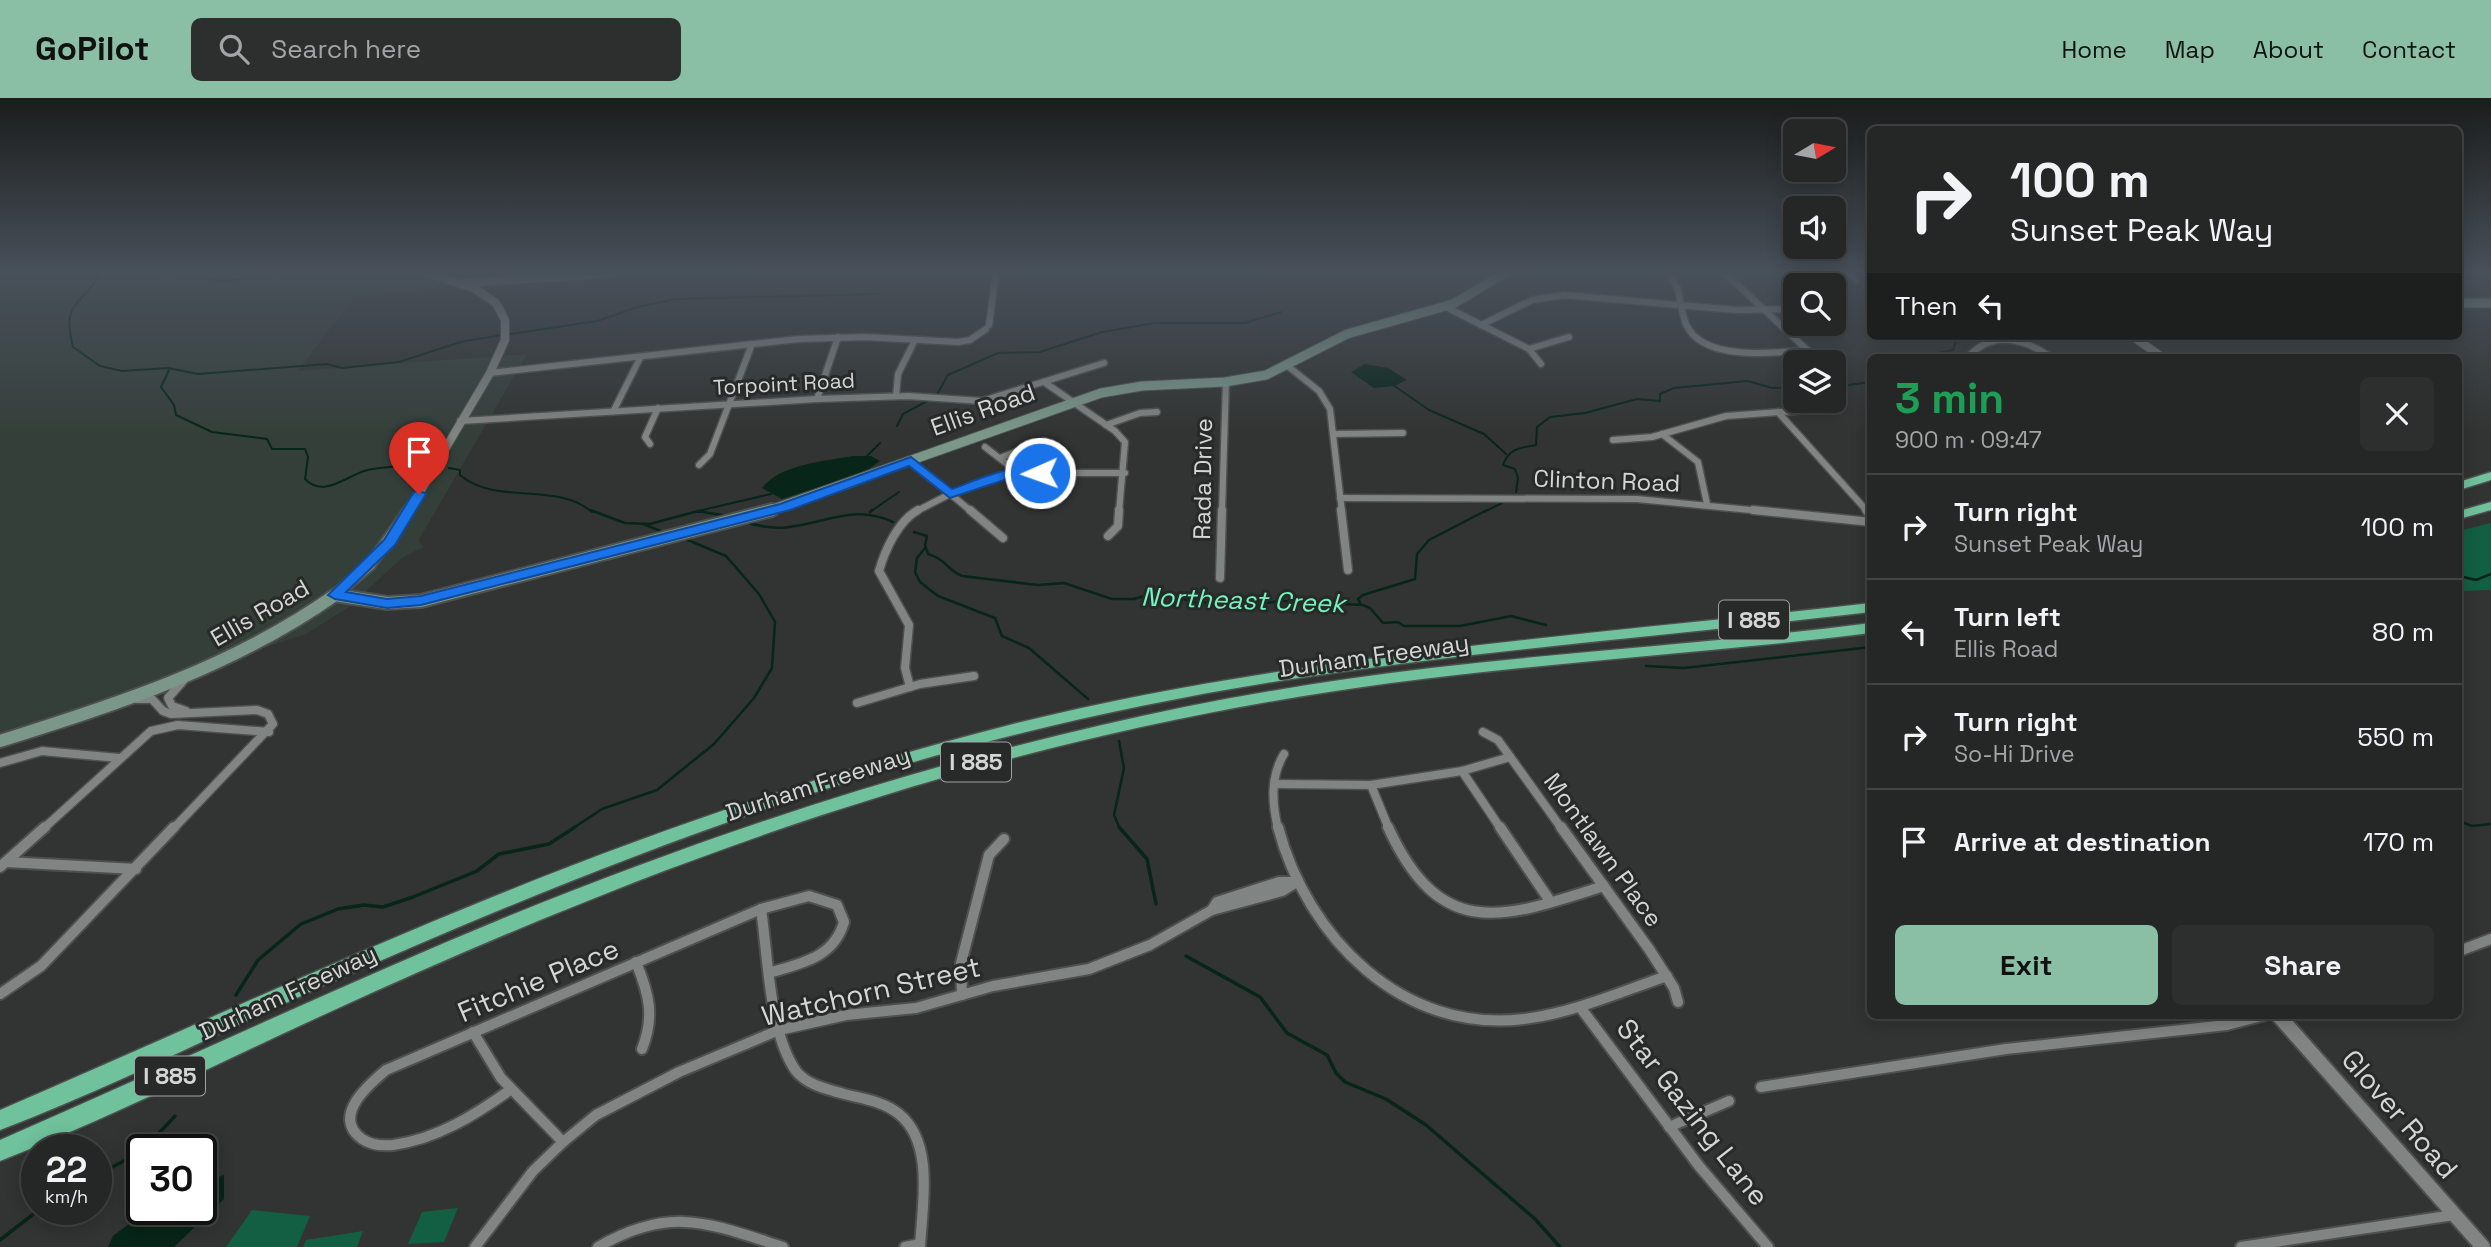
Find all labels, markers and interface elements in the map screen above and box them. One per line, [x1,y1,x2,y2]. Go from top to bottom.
search box [191,18,681,81]
text: GoPilot [35,28,149,70]
icon: search [215,30,253,68]
text: Search here [271,32,421,66]
text: Home [2061,34,2127,65]
text: Map [2165,34,2215,65]
text: About [2253,34,2324,65]
text: Contact [2362,34,2456,65]
north arrow [1783,119,1846,182]
map controls [1783,119,1846,413]
text: 100 m [2010,149,2150,211]
icon: right [1895,154,1986,245]
button: sound [1783,196,1846,259]
text: Sunset Peak Way [2010,210,2273,250]
button: search [1783,273,1846,336]
icon: left [1972,287,2010,325]
text: Then [1895,289,1958,323]
button: layers [1783,350,1846,413]
street label: Torpoint Road [712,366,856,401]
text: 3 min [1895,372,2004,425]
street label: Ellis Road [926,376,1039,443]
button: close [2360,377,2434,451]
street label: Rada Drive [1186,418,1219,540]
pin [389,422,449,494]
text: 900 m · 09:47 [1895,425,2042,455]
icon: arrive [400,433,438,471]
position arrow [1003,436,1077,510]
street label: Clinton Road [1533,462,1681,499]
text: Turn right [1954,495,2078,529]
icon: right [1895,508,1933,546]
text: 100 m [2361,510,2434,544]
text: Sunset Peak Way [1954,529,2143,559]
street label: Ellis Road [205,572,315,653]
water label: Northeast Creek [1140,579,1349,621]
road number: I 885 [1719,600,1789,640]
text: Turn left [1954,600,2061,634]
icon: left [1895,613,1933,651]
text: 80 m [2372,615,2434,649]
street label: Durham Freeway [1277,627,1471,684]
text: Ellis Road [1954,634,2058,664]
text: Turn right [1954,705,2078,739]
icon: right [1895,718,1933,756]
text: 550 m [2357,720,2434,754]
street label: Durham Freeway [722,739,914,828]
text: So-Hi Drive [1954,739,2075,769]
road number: I 885 [941,742,1011,782]
street label: Montlawn Place [1537,767,1670,933]
icon: arrive [1895,823,1933,861]
text: Arrive at destination [1954,825,2211,859]
text: 170 m [2363,825,2434,859]
button: Exit [1895,925,2158,1005]
button: Share [2172,925,2434,1005]
street label: Fitchie Place [452,930,624,1030]
street label: Durham Freeway [194,938,381,1047]
street label: Watchorn Street [758,948,984,1034]
street label: Star Gazing Lane [1609,1011,1777,1213]
street label: Glover Road [2334,1042,2466,1186]
road number: I 885 [135,1057,205,1096]
speed limit sign: 30 [126,1134,217,1225]
text: 22 [46,1148,87,1192]
text: km/h [45,1185,88,1208]

